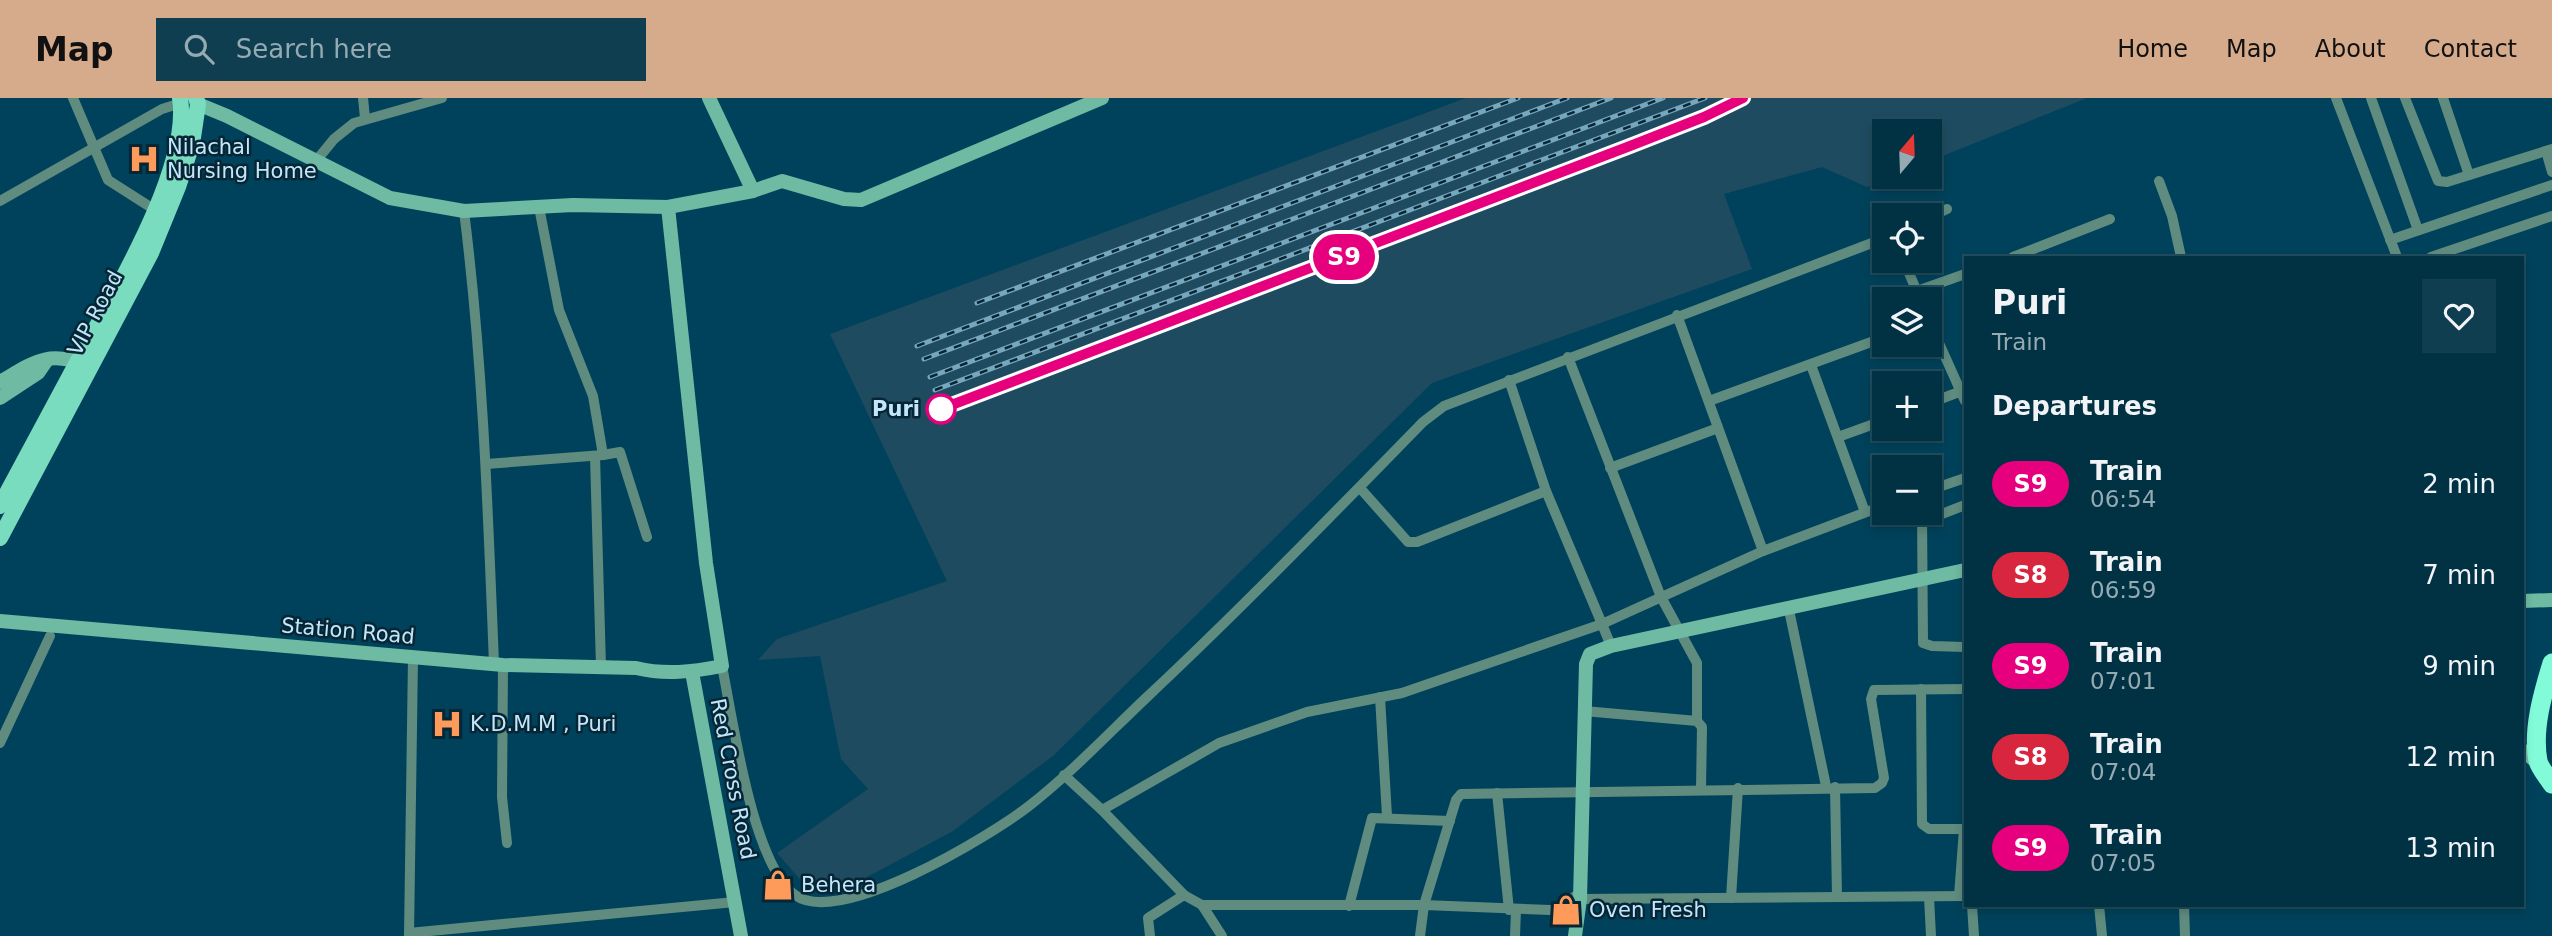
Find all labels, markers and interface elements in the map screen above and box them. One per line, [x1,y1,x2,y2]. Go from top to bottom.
search box [156,18,646,81]
text: Map [35,30,114,69]
icon: search [180,30,218,68]
text: Search here [236,34,392,64]
text: Home [2117,35,2188,63]
text: Map [2226,35,2277,63]
text: About [2315,35,2386,63]
text: Contact [2424,35,2517,63]
north arrow [1872,119,1942,189]
map controls [1872,119,1942,525]
place label: Nilachal Nursing Home [167,135,317,183]
hospital icon: Nilachal Nursing Home [127,142,161,176]
button: locate [1872,203,1942,273]
line badge: S9 [1312,234,1376,280]
text: S9 [1327,243,1361,271]
street label: VIP Road [63,266,127,360]
button: heart [2422,279,2496,353]
text: Puri [1992,283,2067,322]
button: layers [1872,287,1942,357]
text: Train [1992,329,2047,355]
button: + [1872,371,1942,441]
text: Departures [1992,391,2157,421]
marker: Puri [926,394,956,424]
place label: Puri [872,397,920,421]
button: − [1872,455,1942,525]
text: Train [2090,456,2163,486]
text: 2 min [2422,469,2496,499]
text: S9 [2014,470,2047,498]
text: 06:54 [2090,486,2156,512]
text: Train [2090,547,2163,577]
text: 7 min [2422,560,2496,590]
text: S8 [2014,561,2047,589]
text: 06:59 [2090,577,2156,603]
street label: Station Road [280,613,416,649]
text: Train [2090,638,2163,668]
text: 9 min [2422,651,2496,681]
text: S9 [2014,652,2047,680]
text: 07:01 [2090,668,2156,694]
street label: Red Cross Road [706,696,760,862]
hospital icon: K.D.M.M , Puri [430,707,464,741]
place label: K.D.M.M , Puri [470,712,616,736]
text: Train [2090,729,2163,759]
text: 12 min [2406,742,2496,772]
text: S8 [2014,743,2047,771]
text: 07:04 [2090,759,2156,785]
text: Train [2090,820,2163,850]
text: 13 min [2406,833,2496,863]
text: S9 [2014,834,2047,862]
text: 07:05 [2090,850,2156,876]
shop icon: Behera [761,868,795,902]
place label: Behera [801,873,876,897]
shop icon: Oven Fresh [1549,893,1583,927]
place label: Oven Fresh [1589,898,1707,922]

